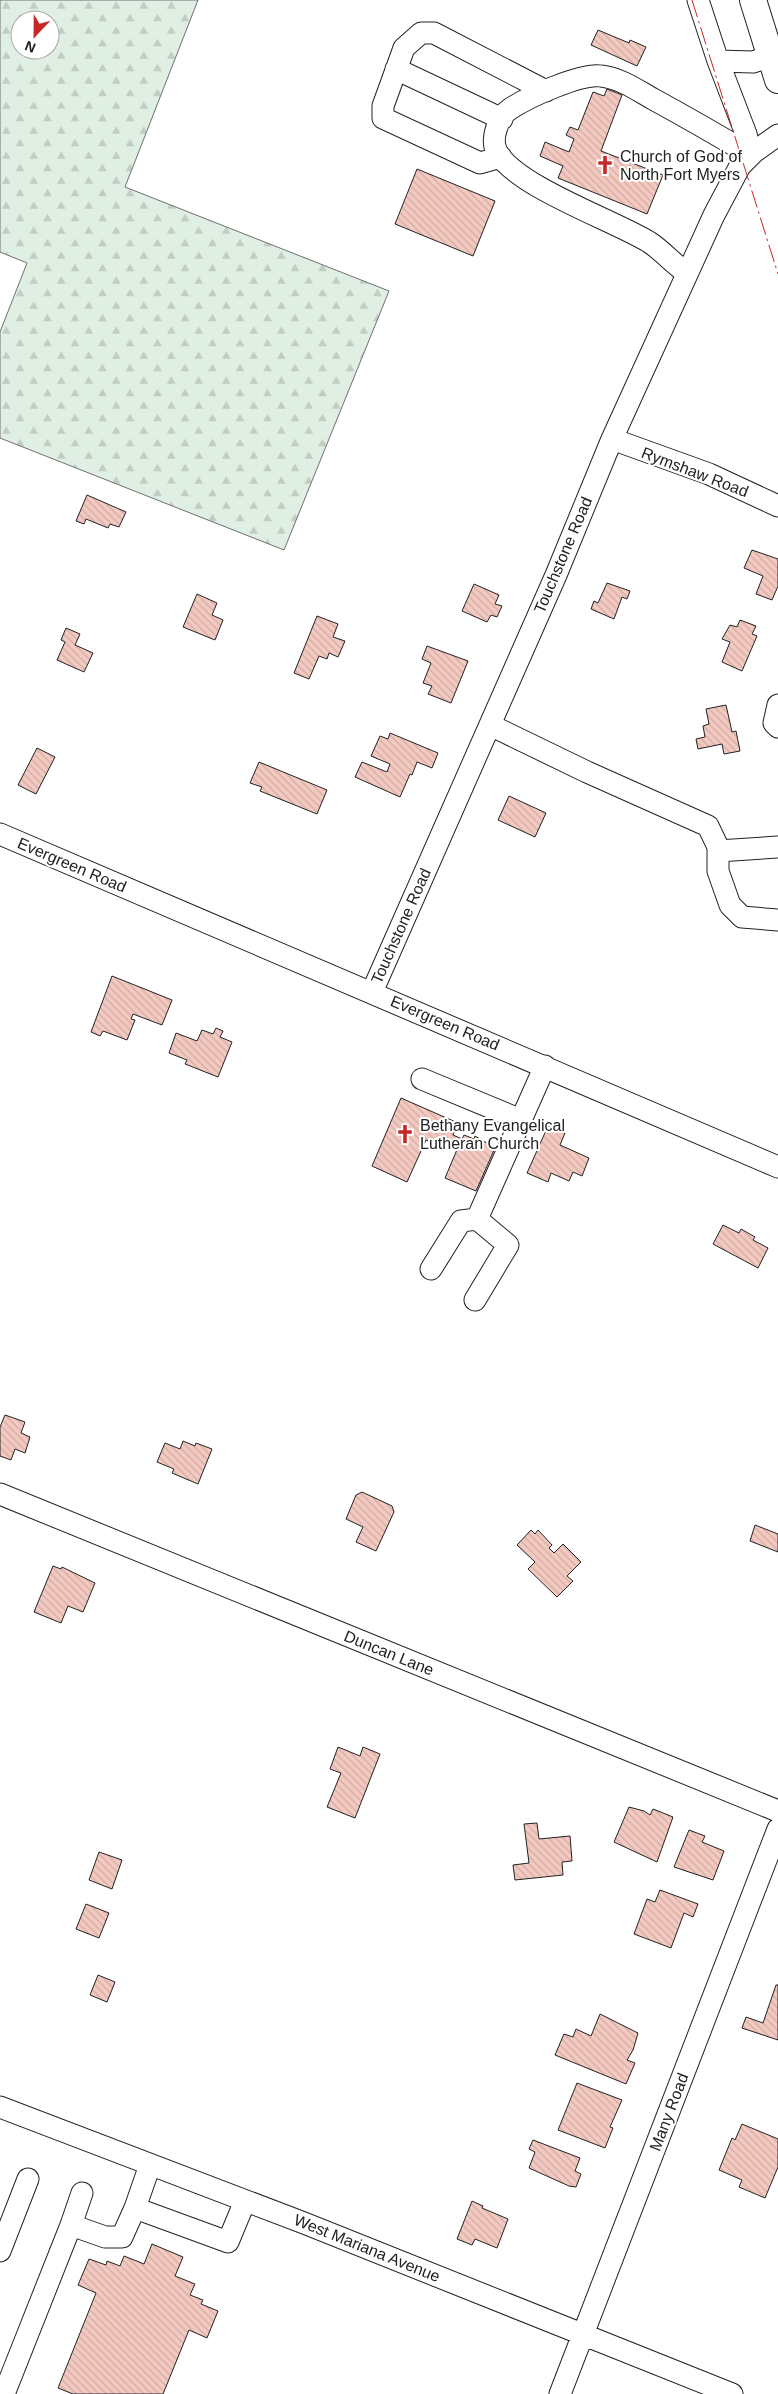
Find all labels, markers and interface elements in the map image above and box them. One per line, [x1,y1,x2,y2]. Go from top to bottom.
north arrow [10,10,60,60]
text: N [22,38,38,56]
place label: Church of God of North Fort Myers [620,148,742,183]
church icon: Church of God of North Fort Myers [594,154,616,176]
street label: Rymshaw Road [639,444,751,500]
street label: Touchstone Road [531,494,595,616]
street label: Evergreen Road [15,834,129,896]
street label: Touchstone Road [368,866,434,986]
street label: Evergreen Road [388,992,502,1054]
place label: Bethany Evangelical Lutheran Church [420,1117,565,1152]
church icon: Bethany Evangelical Lutheran Church [394,1123,416,1145]
street label: Duncan Lane [342,1627,436,1679]
street label: Many Road [646,2071,692,2153]
street label: West Mariana Avenue [292,2211,443,2285]

